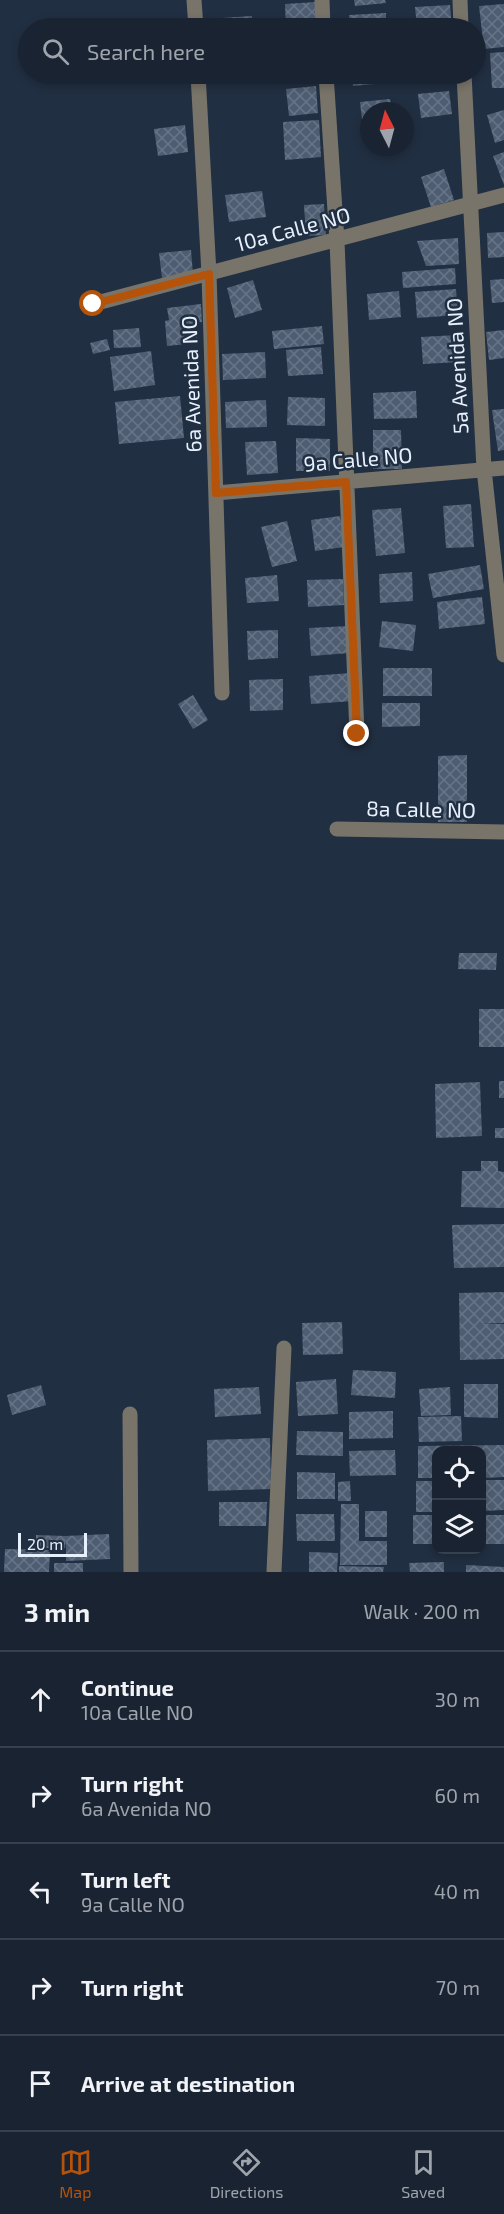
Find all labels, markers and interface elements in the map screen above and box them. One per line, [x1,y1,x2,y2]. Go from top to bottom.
search box [18,18,486,84]
icon: search [39,35,72,68]
text: Search here [87,38,205,64]
north arrow [360,102,414,156]
street label: 10a Calle NO [232,201,353,256]
route start [79,290,105,316]
street label: 5a Avenida NO [440,297,473,435]
street label: 6a Avenida NO [176,315,205,453]
street label: 9a Calle NO [302,441,413,476]
route end [343,720,369,746]
street label: 8a Calle NO [366,795,476,822]
map controls [432,1446,486,1554]
button: locate [432,1446,486,1500]
button: layers [432,1500,486,1554]
scale bar [18,1530,87,1558]
text: 20 m [27,1534,63,1553]
text: 3 min [24,1596,90,1627]
text: Walk · 200 m [363,1599,480,1623]
text: Continue [81,1674,174,1700]
icon: ahead [24,1683,57,1716]
text: 30 m [435,1687,480,1711]
text: 10a Calle NO [81,1700,193,1724]
text: Turn right [81,1770,183,1796]
icon: right [24,1779,57,1812]
text: 60 m [435,1783,480,1807]
text: 6a Avenida NO [81,1796,212,1820]
text: Turn left [81,1866,170,1892]
icon: left [24,1875,57,1908]
text: 40 m [434,1879,480,1903]
text: 9a Calle NO [81,1892,185,1916]
icon: right [24,1971,57,2004]
text: Turn right [81,1974,183,2000]
text: 70 m [436,1975,480,1999]
icon: arrive [24,2067,57,2100]
text: Arrive at destination [81,2070,295,2096]
tab: Map [59,2146,92,2201]
tab: Directions [210,2146,283,2201]
tab: Saved [401,2146,445,2201]

